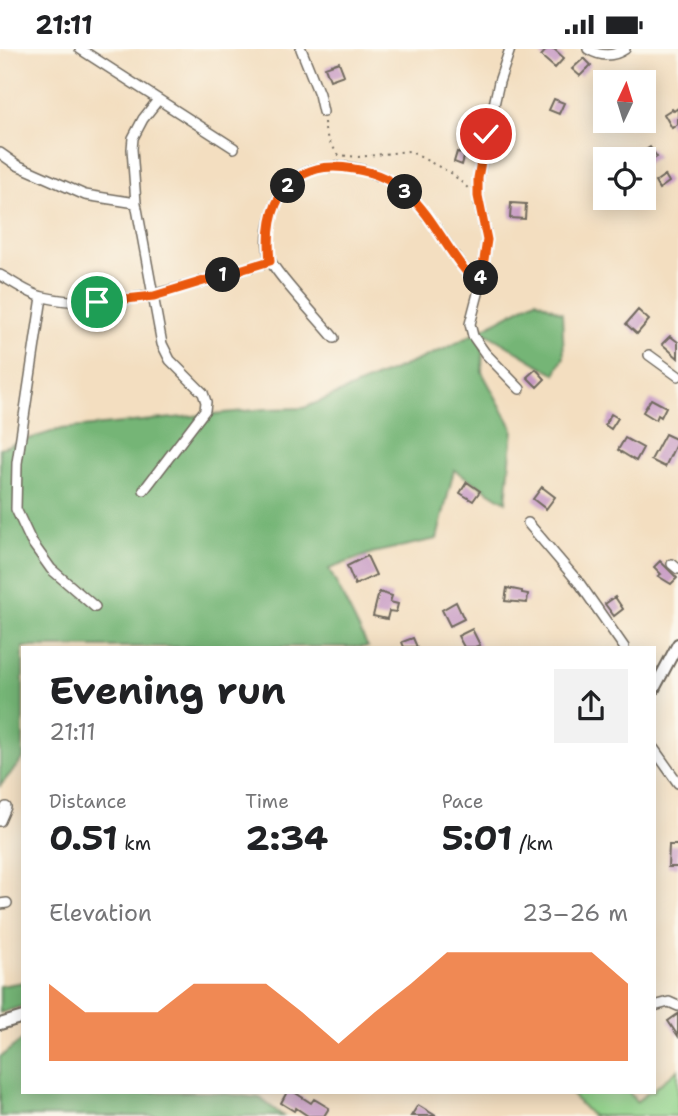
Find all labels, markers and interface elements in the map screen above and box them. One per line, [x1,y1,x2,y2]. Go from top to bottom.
text: 21:11 [35,7,93,42]
north arrow [593,70,656,133]
map controls [593,70,656,210]
pin [456,104,516,164]
icon: check [467,115,505,153]
button: locate [593,147,656,210]
pin: 2 [270,169,306,203]
text: 2 [281,173,294,198]
pin: 3 [388,174,422,209]
text: 3 [398,179,411,204]
pin: 1 [206,257,241,293]
pin: 4 [463,261,498,295]
text: 1 [218,262,227,287]
text: 4 [474,265,487,290]
pin [67,272,127,332]
icon: arrive [78,283,116,321]
text: Evening run [49,665,286,716]
button: share [554,669,628,743]
text: 21:11 [49,717,96,747]
text: Distance [49,789,127,814]
text: Time [245,789,289,814]
text: Pace [442,789,483,814]
text: 0.51 [49,814,118,861]
text: 2:34 [245,814,328,861]
text: 5:01 [442,814,513,861]
text: km [118,831,151,856]
text: /km [513,831,553,856]
text: Elevation [49,898,152,928]
text: 23–26 m [522,898,628,928]

